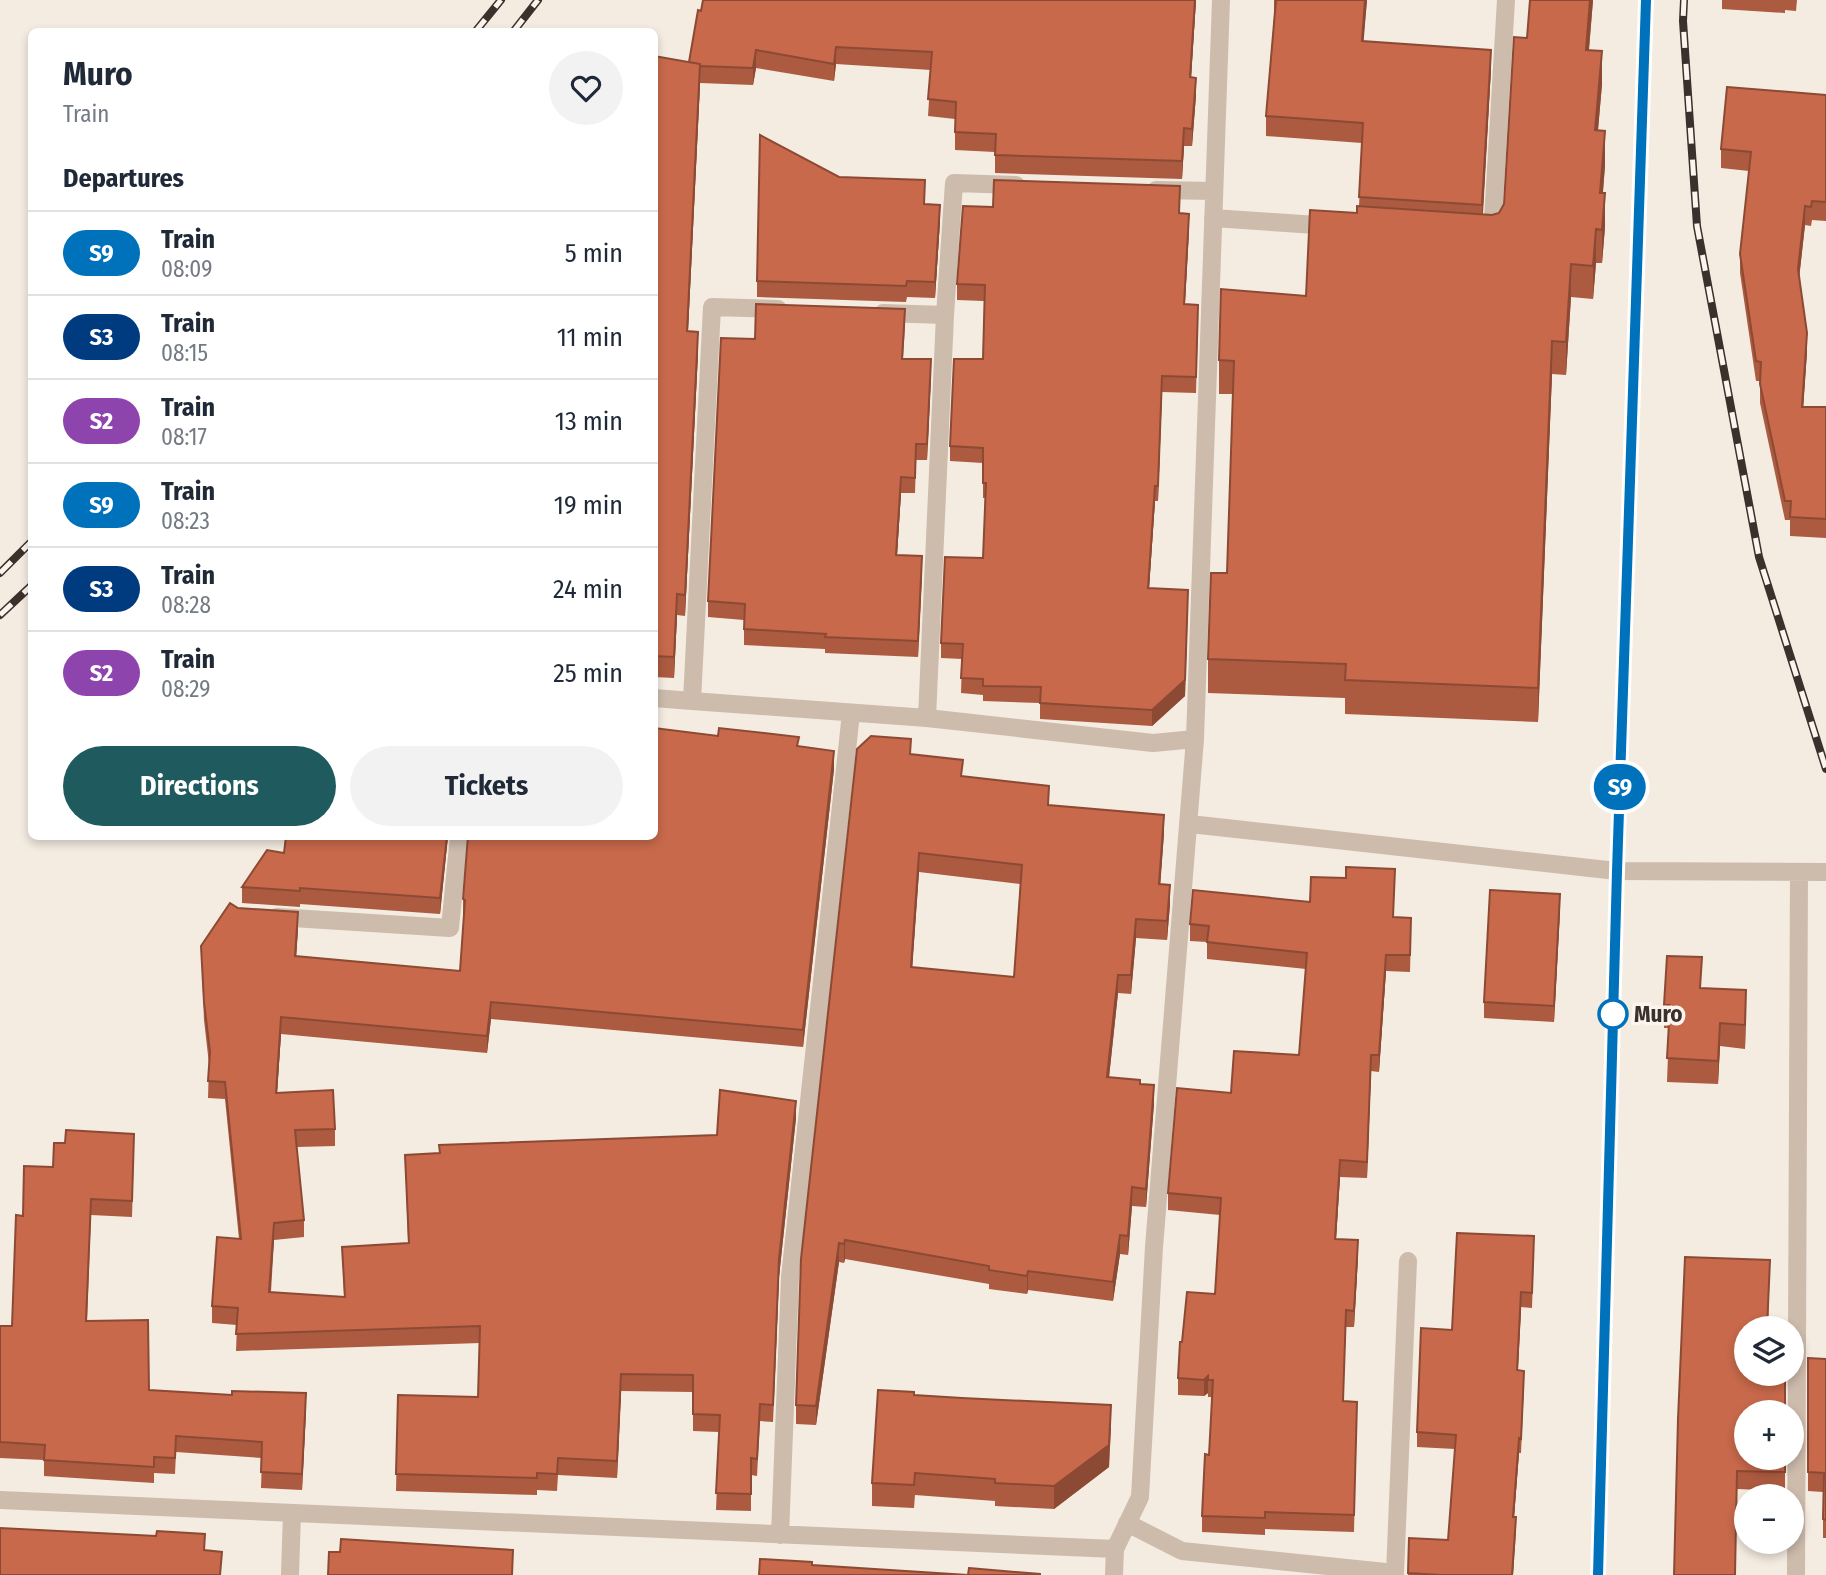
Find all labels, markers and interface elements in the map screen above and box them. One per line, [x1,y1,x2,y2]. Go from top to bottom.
button: heart [549,51,623,125]
text: Muro [63,54,133,94]
text: Train [63,100,109,128]
text: Departures [63,163,184,194]
text: Train [161,224,215,255]
text: 5 min [565,238,623,269]
text: S9 [89,239,114,267]
text: 08:09 [161,255,212,283]
text: Train [161,308,215,339]
text: 11 min [557,322,623,353]
text: S3 [90,323,113,351]
text: 08:15 [161,339,208,367]
text: Train [161,392,215,423]
text: 13 min [555,406,623,437]
text: S2 [90,407,113,435]
text: 08:17 [161,423,207,451]
text: Train [161,476,215,507]
text: 19 min [554,490,623,521]
text: S9 [89,491,114,519]
text: 08:23 [161,507,210,535]
text: Train [161,560,215,591]
text: 24 min [553,574,623,605]
text: S3 [90,575,113,603]
text: 08:28 [161,591,211,619]
text: Train [161,644,215,675]
text: 25 min [553,658,623,689]
text: S2 [90,659,113,687]
text: 08:29 [161,675,211,703]
button: Directions [63,746,336,826]
button: Tickets [350,746,623,826]
line badge: S9 [1588,764,1652,810]
text: S9 [1608,773,1632,801]
marker: Muro [1598,999,1628,1029]
place label: Muro [1634,1000,1683,1028]
map controls [1734,1316,1804,1554]
button: layers [1734,1316,1804,1386]
button: + [1734,1400,1804,1470]
button: − [1734,1484,1804,1554]

